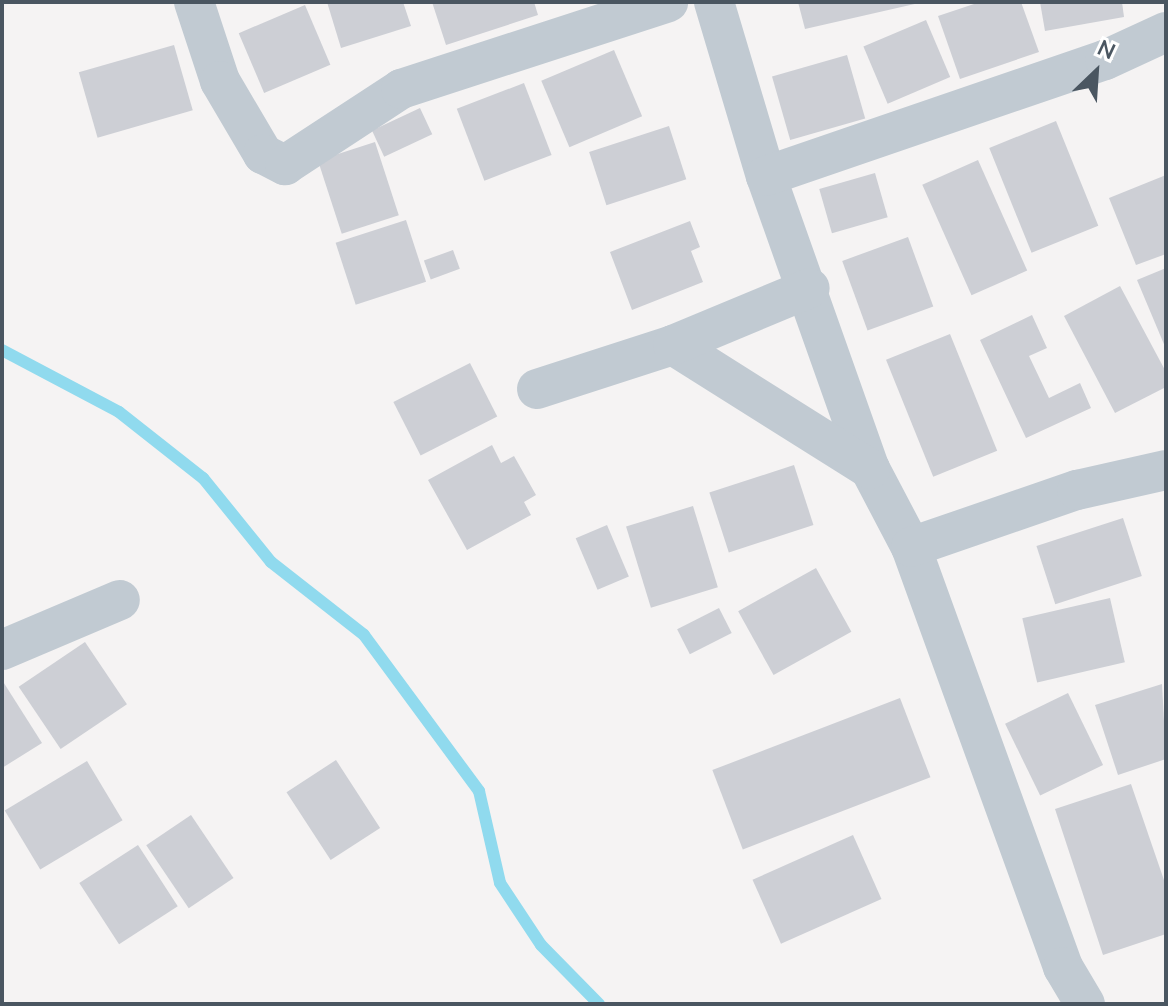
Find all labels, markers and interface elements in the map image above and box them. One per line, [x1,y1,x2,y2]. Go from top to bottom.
north arrow [1056,32,1136,112]
text: N [1092,33,1120,67]

